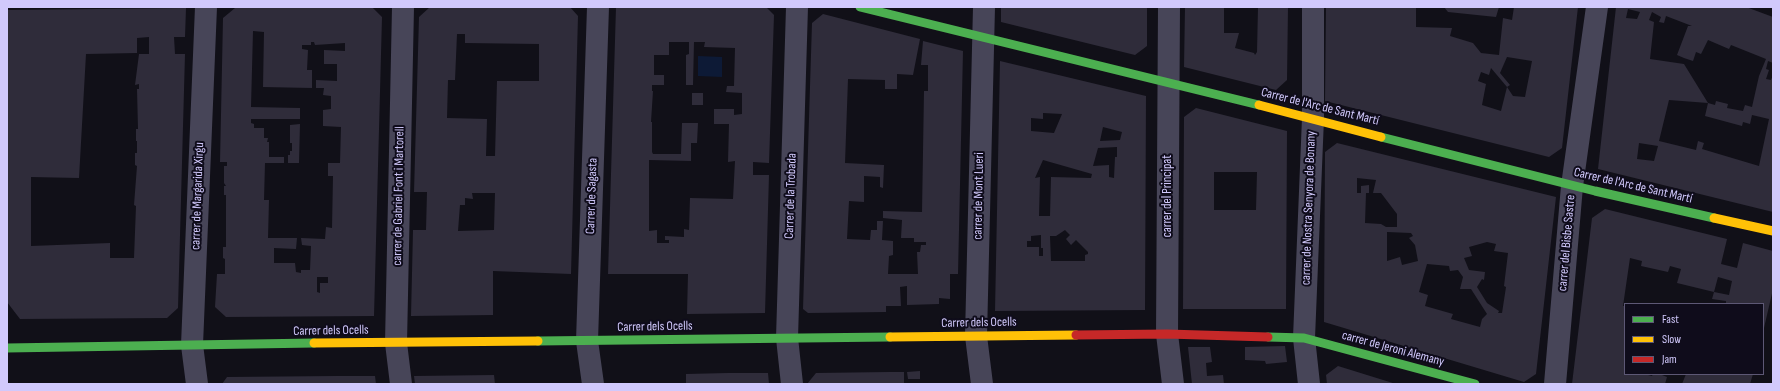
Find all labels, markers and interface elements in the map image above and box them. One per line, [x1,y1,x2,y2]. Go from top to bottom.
street label: Carrer de l'Arc de Sant Martí [1259,85,1381,129]
street label: carrer de Gabriel Font i Martorell [390,126,408,266]
street label: carrer de Nostra Senyora de Bonany [1299,131,1319,285]
street label: carrer de Margarida Xirgu [188,142,208,250]
street label: carrer de Mont Lueri [970,152,988,240]
street label: Carrer de la Trobada [782,153,800,239]
street label: carrer del Principat [1160,155,1176,237]
street label: Carrer de Sagasta [583,158,601,234]
street label: Carrer de l'Arc de Sant Martí [1572,165,1694,207]
street label: carrer del Bisbe Sastre [1555,194,1579,292]
legend [1624,303,1764,375]
text: Fast [1662,312,1679,327]
street label: Carrer dels Ocells [941,315,1017,331]
street label: Carrer dels Ocells [617,319,693,335]
street label: Carrer dels Ocells [293,323,369,339]
street label: carrer de Jeroni Alemany [1340,328,1446,370]
text: Slow [1662,332,1681,347]
text: Jam [1662,352,1677,367]

